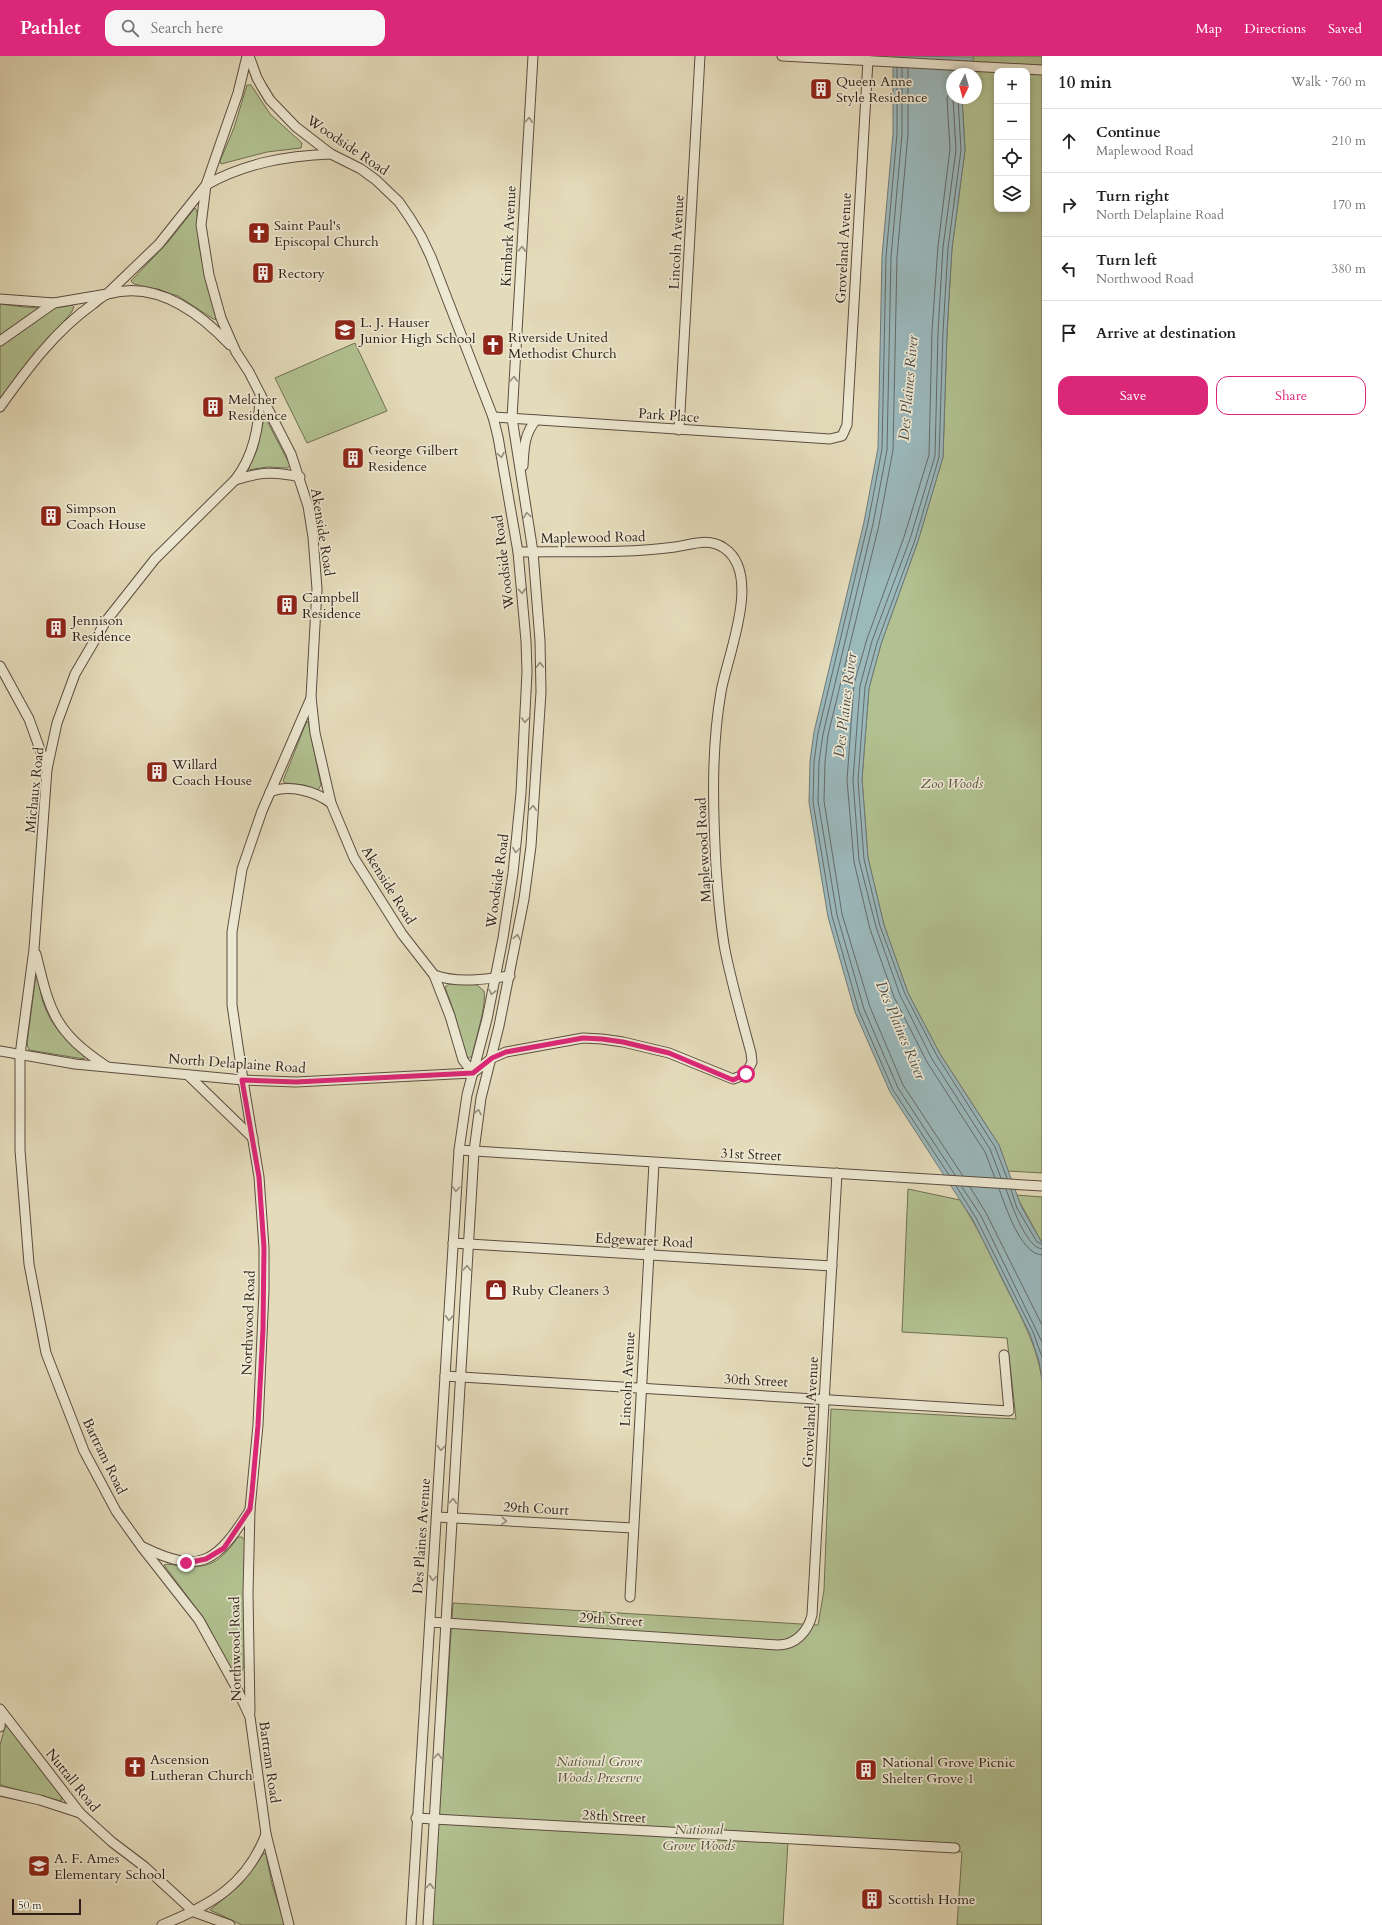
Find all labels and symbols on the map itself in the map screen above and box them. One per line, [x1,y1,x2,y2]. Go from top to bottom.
north arrow [946,68,982,104]
place label: Queen Anne Style Residence [836,72,928,107]
building icon: Queen Anne Style Residence [808,76,834,102]
street label: Woodside Road [302,110,393,180]
one-way arrow [525,117,534,123]
street label: Kimbark Avenue [496,185,521,287]
street label: Groveland Avenue [831,192,856,304]
street label: Lincoln Avenue [665,194,688,290]
place label: Saint Paul's Episcopal Church [274,216,379,251]
church icon: Saint Paul's Episcopal Church [246,220,272,246]
one-way arrow [517,246,526,252]
building icon: Rectory [250,260,276,286]
place label: Rectory [278,264,326,283]
place label: L. J. Hauser Junior High School [358,313,476,348]
school or university icon: L. J. Hauser Junior High School [332,317,358,343]
place label: Riverside United Methodist Church [508,328,617,363]
church icon: Riverside United Methodist Church [480,332,506,358]
water label: Des Plaines River [893,333,923,441]
one-way arrow [510,376,519,382]
place label: Melcher Residence [228,390,287,425]
building icon: Melcher Residence [200,394,226,420]
street label: Park Place [638,404,700,427]
place label: George Gilbert Residence [368,441,459,476]
building icon: George Gilbert Residence [340,445,366,471]
one-way arrow [497,452,505,458]
street label: Akenside Road [306,487,339,578]
place label: Simpson Coach House [66,499,146,534]
building icon: Simpson Coach House [38,503,64,529]
one-way arrow [524,512,532,519]
street label: Woodside Road [488,513,519,611]
street label: Maplewood Road [540,527,646,548]
place label: Campbell Residence [302,588,361,623]
one-way arrow [517,588,526,594]
building icon: Campbell Residence [274,592,300,618]
place label: Jennison Residence [70,611,131,646]
building icon: Jennison Residence [43,615,69,641]
water label: Des Plaines River [829,650,861,759]
one-way arrow [536,662,545,668]
one-way arrow [520,717,529,723]
street label: Michaux Road [21,746,49,834]
place label: Willard Coach House [171,755,252,790]
building icon: Willard Coach House [144,759,170,785]
park label: Zoo Woods [921,774,984,793]
street label: Maplewood Road [691,797,716,903]
one-way arrow [529,805,538,811]
street label: Woodside Road [481,832,514,930]
street label: Akenside Road [357,843,420,928]
one-way arrow [511,847,520,853]
one-way arrow [513,934,521,940]
water label: Des Plaines River [871,978,931,1083]
one-way arrow [488,989,497,995]
street label: North Delaplaine Road [168,1049,307,1078]
route start [737,1065,755,1083]
one-way arrow [473,1109,482,1115]
street label: 31st Street [720,1143,782,1166]
one-way arrow [452,1186,461,1192]
street label: Edgewater Road [595,1228,694,1253]
one-way arrow [462,1265,471,1271]
street label: Northwood Road [237,1270,260,1376]
shop icon: Ruby Cleaners 3 [483,1277,509,1303]
place label: Ruby Cleaners 3 [512,1281,610,1300]
one-way arrow [444,1315,453,1321]
street label: Lincoln Avenue [616,1331,639,1427]
street label: Groveland Avenue [798,1356,823,1468]
street label: 30th Street [724,1369,789,1392]
street label: Bartram Road [78,1415,131,1498]
one-way arrow [437,1445,446,1451]
street label: Des Plaines Avenue [408,1477,435,1595]
street label: 29th Court [503,1497,570,1520]
one-way arrow [449,1498,458,1504]
one-way arrow [501,1517,507,1526]
route end [177,1554,195,1572]
one-way arrow [428,1575,437,1581]
street label: Northwood Road [225,1596,246,1702]
street label: 29th Street [578,1608,644,1631]
street label: Bartram Road [254,1720,285,1805]
street label: Nuttall Road [41,1745,104,1816]
place label: Ascension Lutheran Church [150,1750,253,1785]
park label: National Grove Woods Preserve [556,1752,642,1787]
one-way arrow [434,1753,442,1759]
place label: National Grove Picnic Shelter Grove 1 [882,1753,1015,1788]
church icon: Ascension Lutheran Church [122,1754,148,1780]
building icon: National Grove Picnic Shelter Grove 1 [853,1757,879,1783]
street label: 28th Street [582,1805,647,1828]
park label: National Grove Woods [662,1820,736,1855]
place label: A. F. Ames Elementary School [54,1849,166,1884]
school or university icon: A. F. Ames Elementary School [26,1853,52,1879]
one-way arrow [426,1883,434,1889]
building icon: Scottish Home [859,1886,885,1912]
place label: Scottish Home [888,1890,975,1909]
scale bar [12,1897,81,1916]

